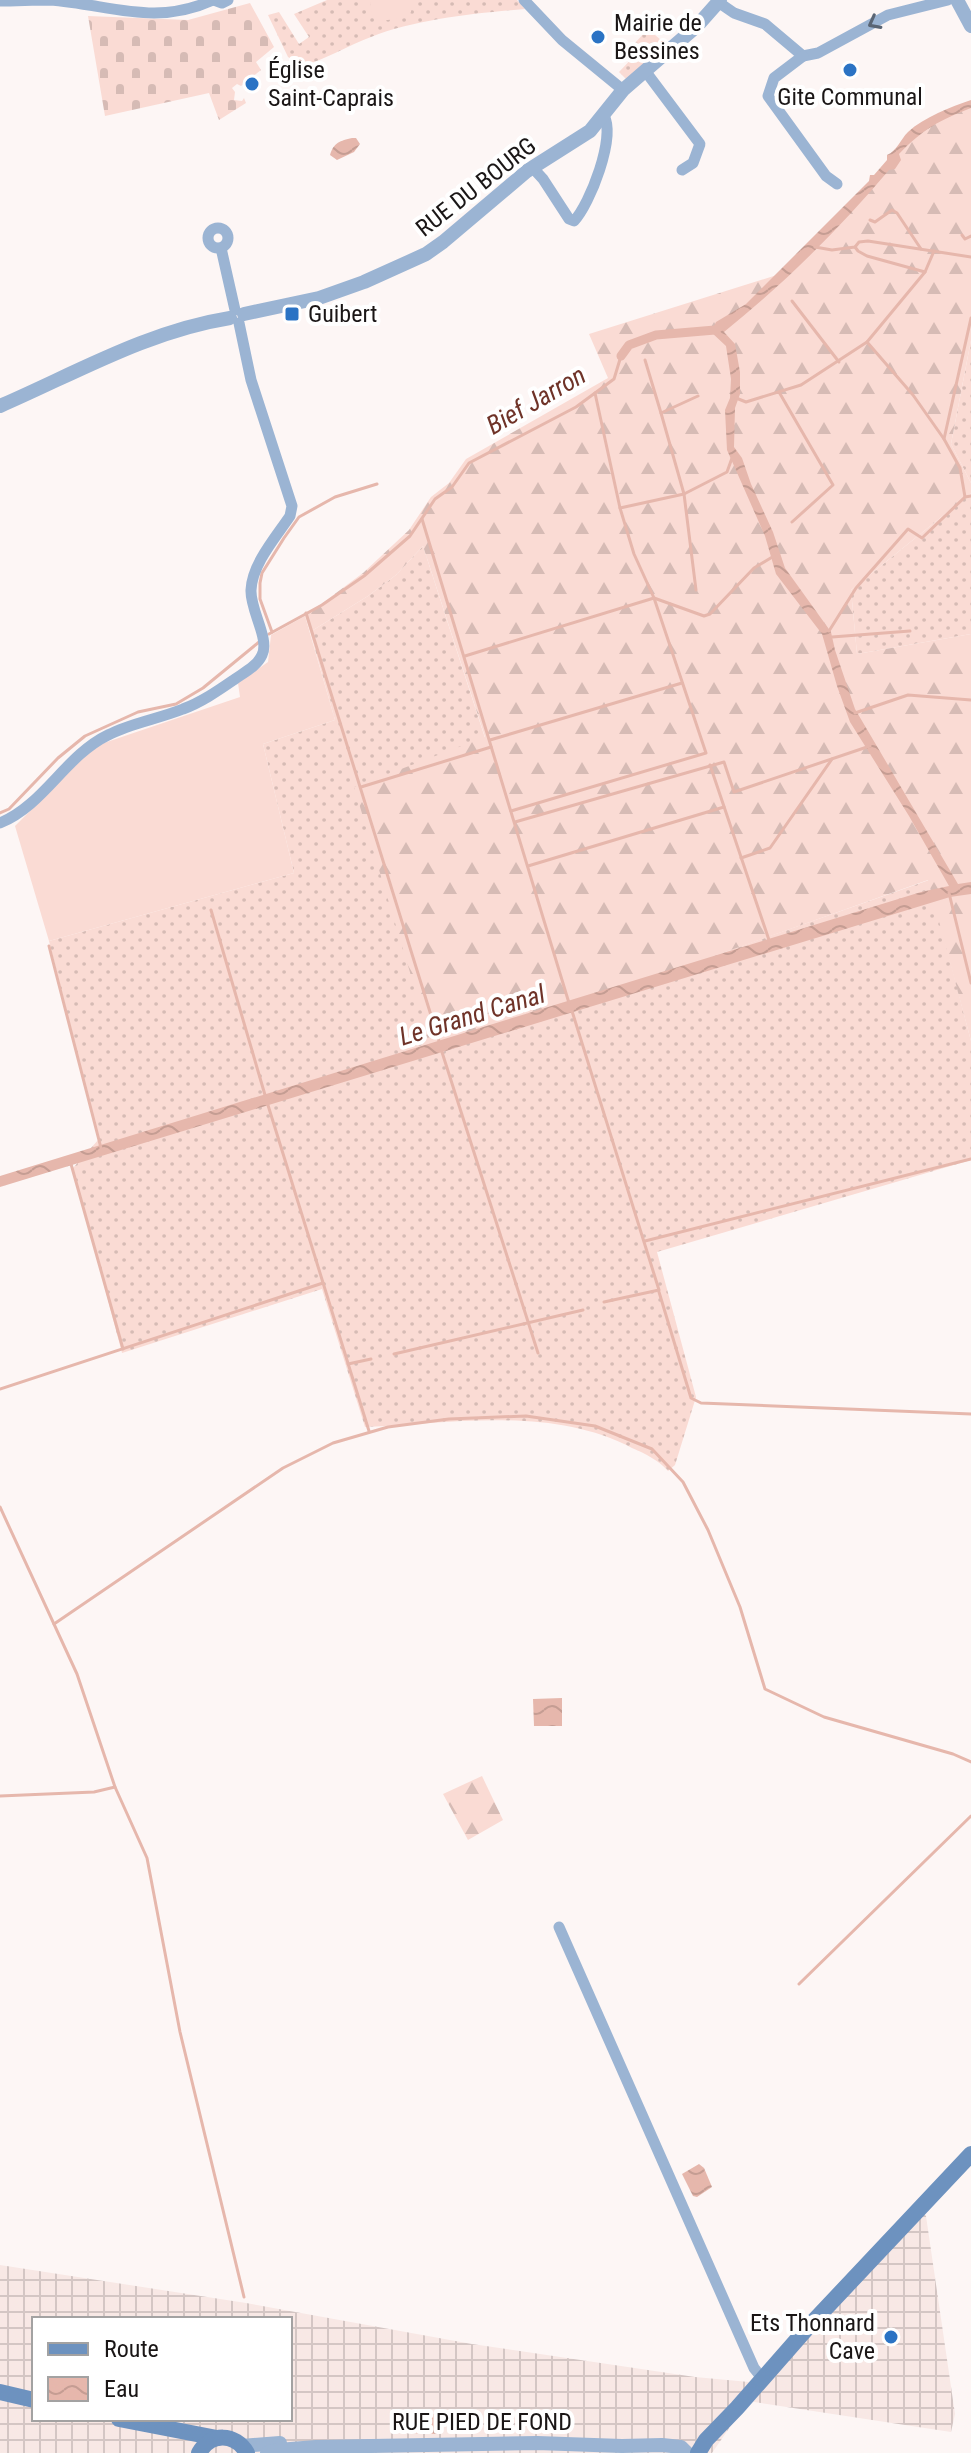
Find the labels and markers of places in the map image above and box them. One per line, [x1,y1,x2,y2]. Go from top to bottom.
place label: Mairie de Bessines [614,9,702,65]
marker: Mairie de Bessines [589,28,607,46]
place label: Église Saint-Caprais [268,56,394,112]
marker: Gite Communal [841,61,859,79]
marker: Église Saint-Caprais [243,75,261,93]
place label: Gite Communal [777,83,923,111]
place label: Guibert [308,300,377,328]
marker: Guibert [283,305,301,323]
place label: Ets Thonnard Cave [750,2309,875,2365]
marker: Ets Thonnard Cave [882,2328,900,2346]

